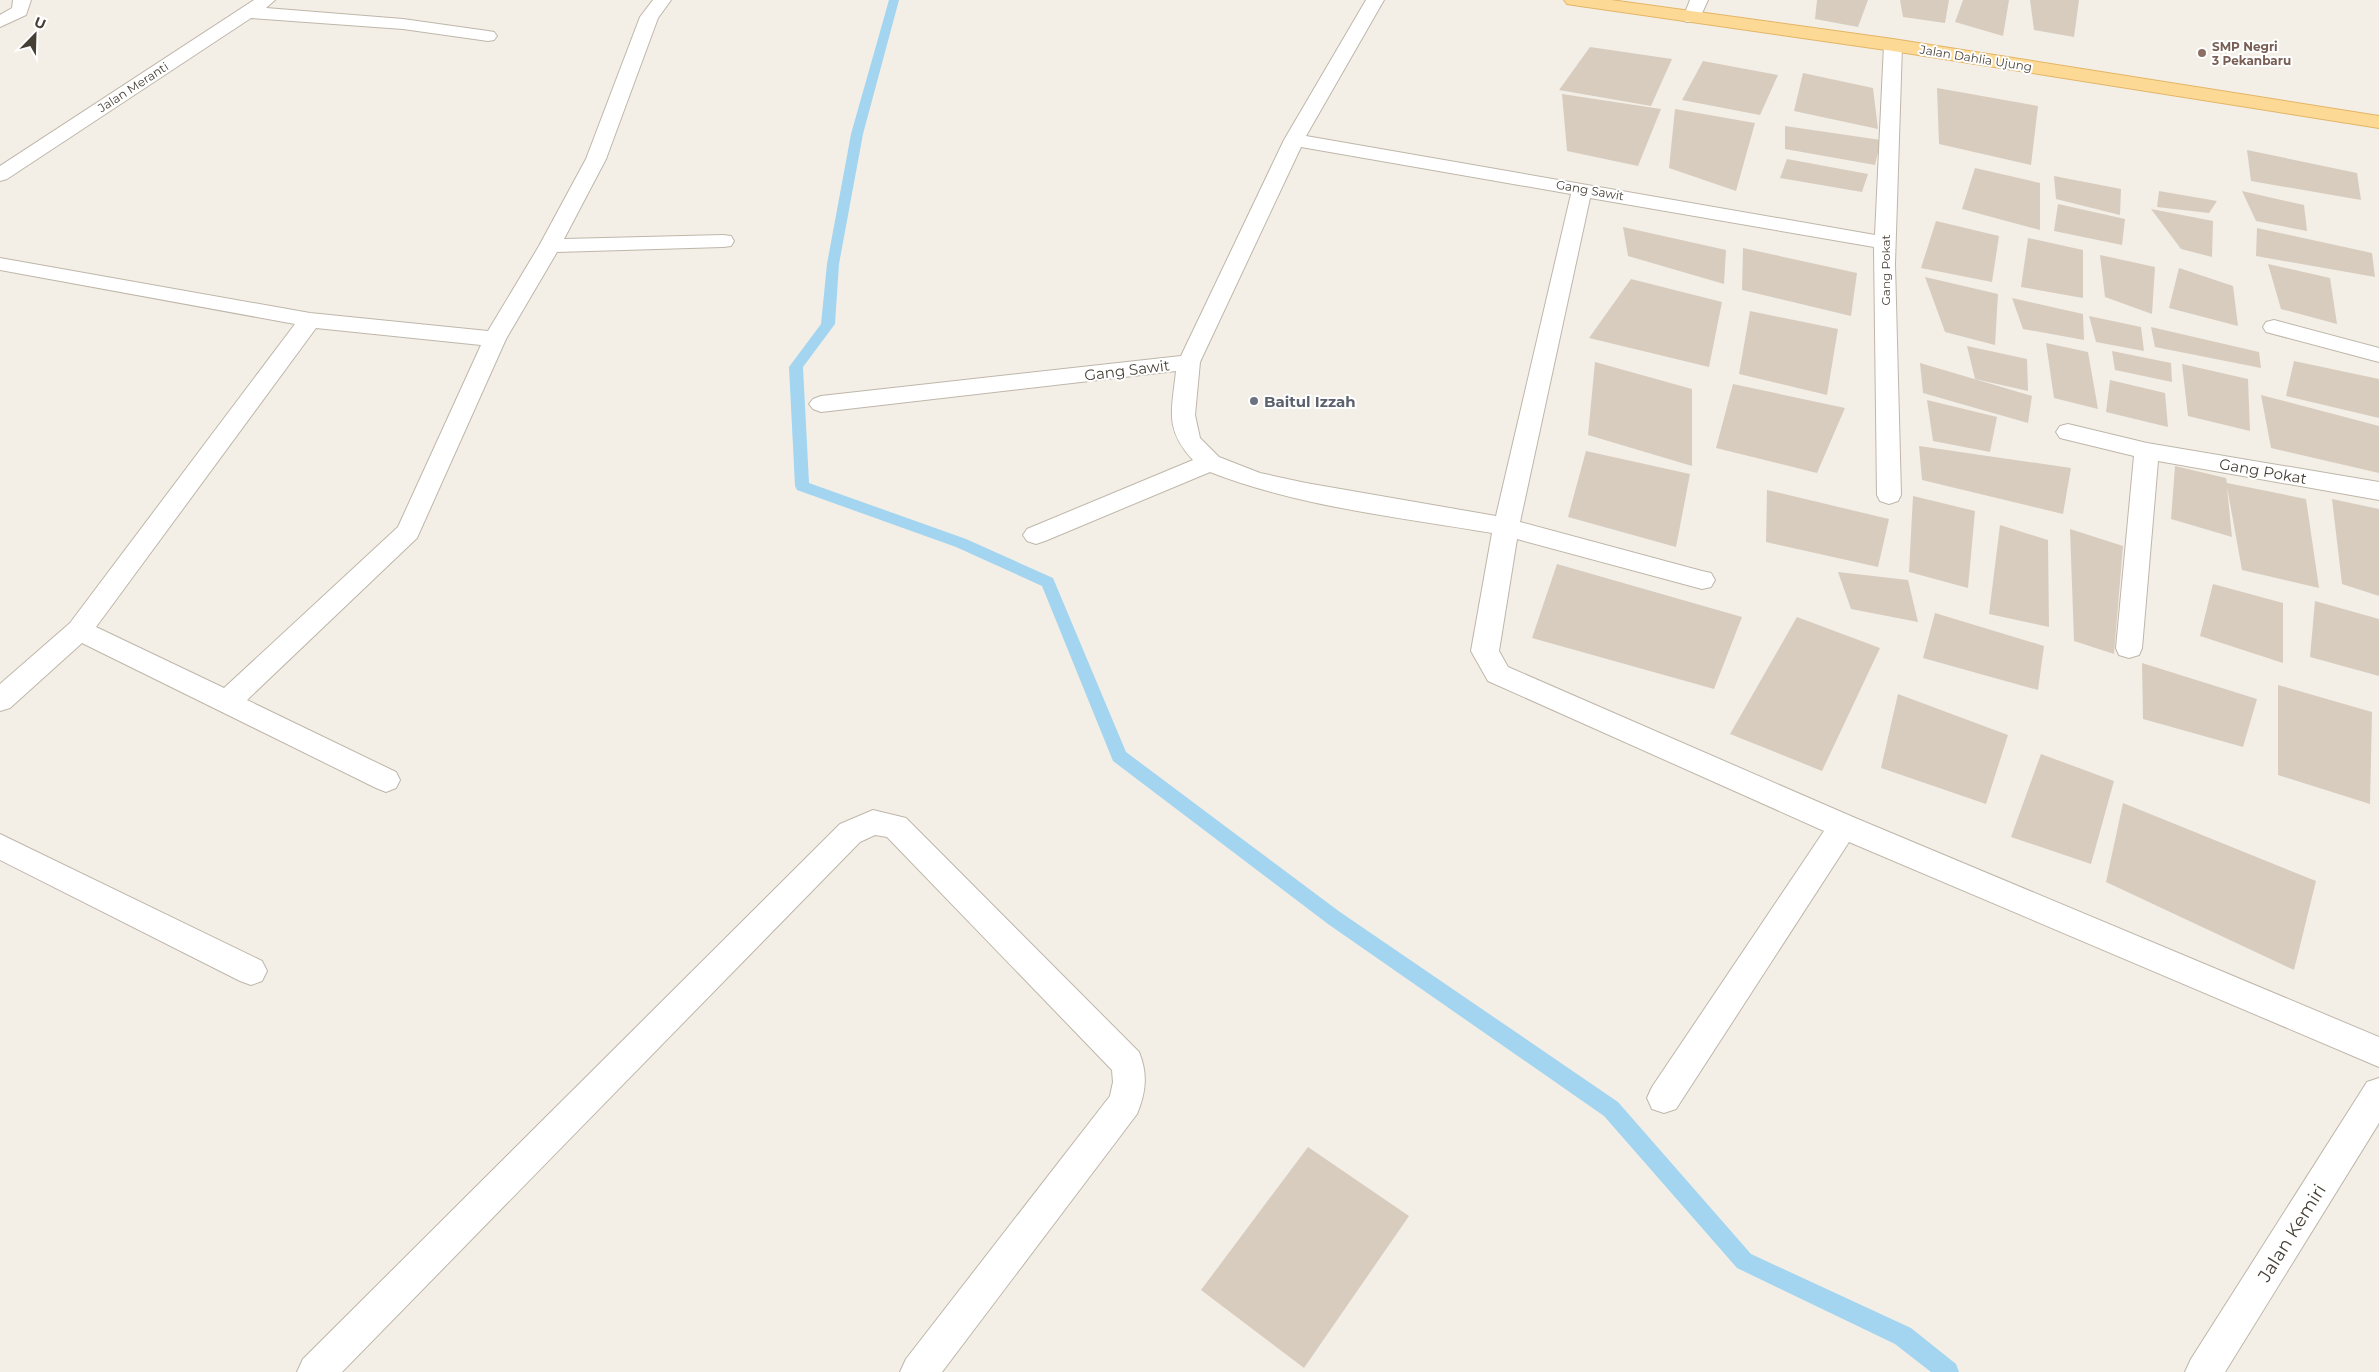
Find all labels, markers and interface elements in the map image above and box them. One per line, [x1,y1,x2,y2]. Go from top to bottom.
north arrow [10,10,60,60]
text: U [31,13,49,33]
place label: SMP Negri 3 Pekanbaru [2211,39,2291,68]
street label: Jalan Dahlia Ujung [1918,42,2033,74]
marker: SMP Negri 3 Pekanbaru [2196,47,2208,59]
street label: Jalan Meranti [94,59,171,116]
street label: Gang Sawit [1555,177,1625,203]
street label: Gang Pokat [1878,234,1893,305]
street label: Gang Sawit [1083,355,1171,385]
place label: Baitul Izzah [1264,392,1356,411]
marker: Baitul Izzah [1248,395,1260,407]
street label: Gang Pokat [2218,454,2308,488]
street label: Jalan Kemiri [2253,1180,2331,1287]

